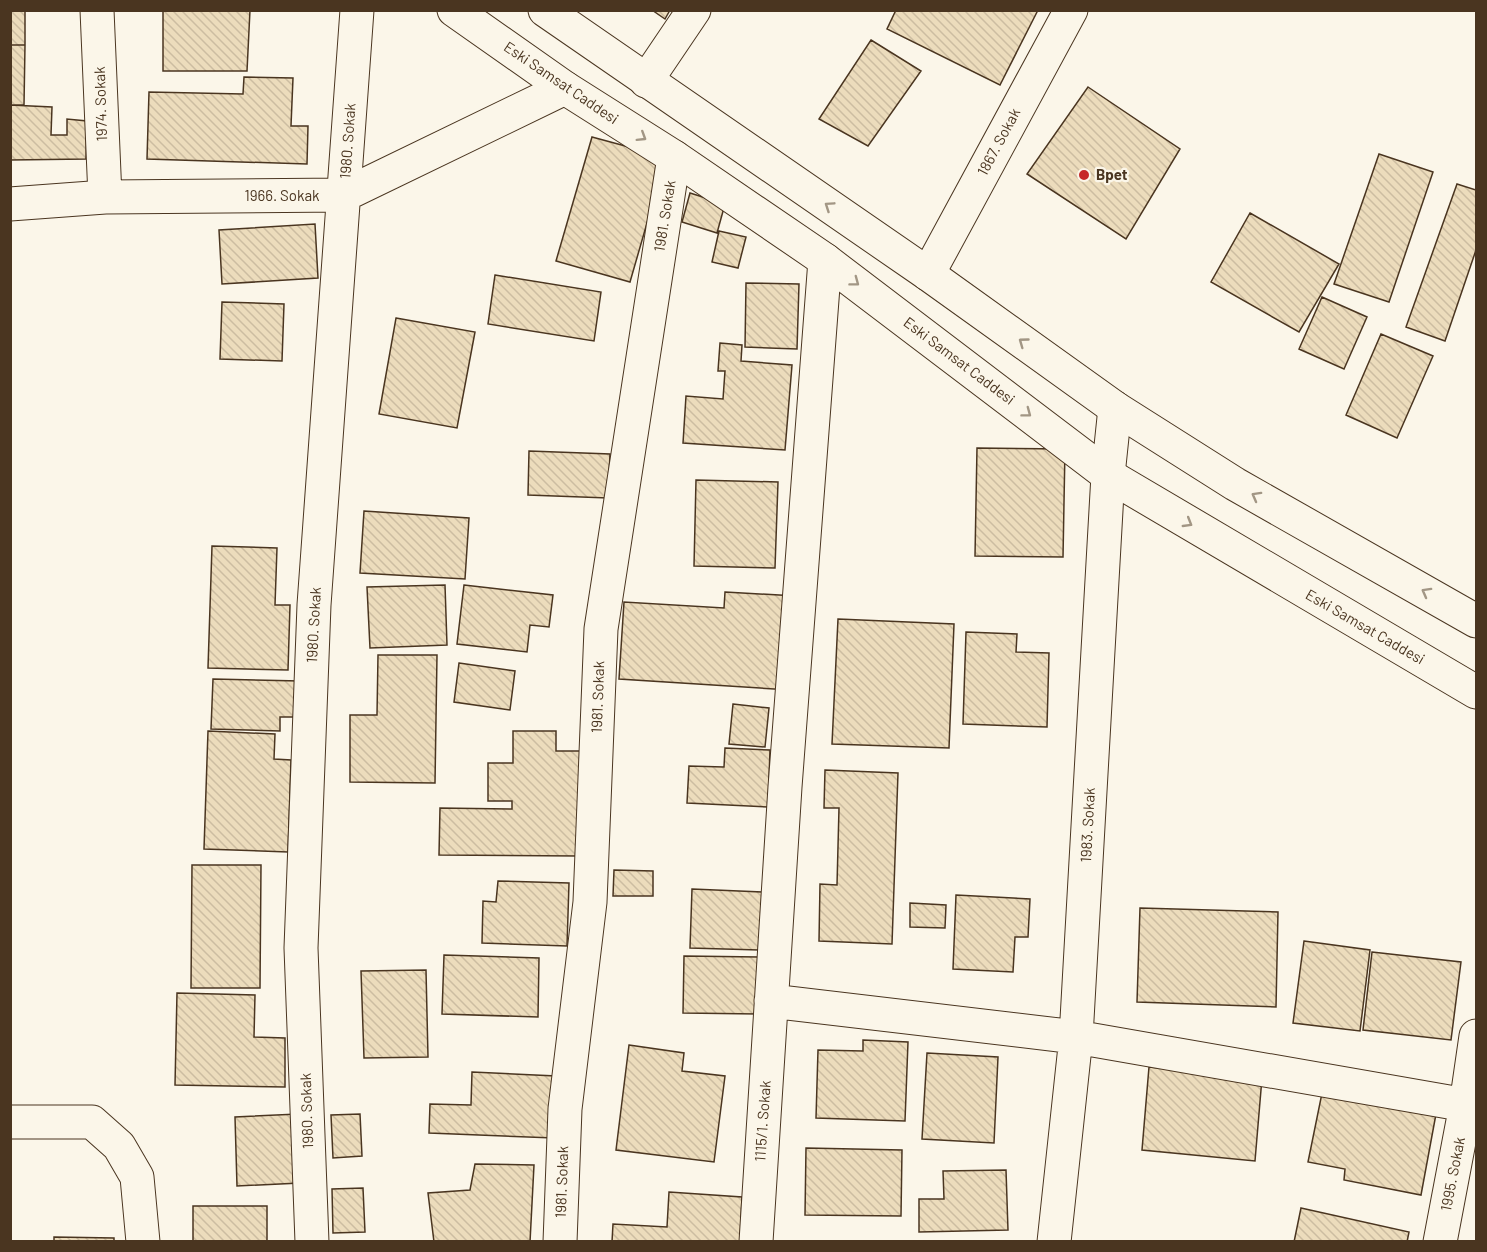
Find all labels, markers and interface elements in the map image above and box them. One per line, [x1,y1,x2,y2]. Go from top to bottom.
street label: Eski Samsat Caddesi [501,37,622,127]
street label: 1974. Sokak [90,66,110,142]
street label: 1980. Sokak [335,102,359,179]
street label: 1867. Sokak [973,104,1024,178]
one-way arrow [635,130,646,141]
place label: Bpet [1096,165,1128,183]
marker: Bpet [1077,168,1091,182]
street label: 1981. Sokak [649,178,679,253]
street label: 1966. Sokak [244,186,320,204]
one-way arrow [825,202,836,213]
one-way arrow [849,275,860,286]
street label: Eski Samsat Caddesi [900,312,1019,408]
one-way arrow [1018,339,1029,350]
one-way arrow [1020,406,1031,417]
one-way arrow [1252,492,1262,503]
one-way arrow [1182,515,1192,527]
street label: Eski Samsat Caddesi [1303,585,1428,668]
street label: 1980. Sokak [302,586,324,663]
one-way arrow [1421,588,1432,599]
street label: 1981. Sokak [587,660,607,733]
street label: 1983. Sokak [1076,786,1098,863]
street label: 1980. Sokak [296,1072,316,1149]
street label: 1115/1. Sokak [750,1079,774,1162]
street label: 1995. Sokak [1436,1135,1468,1212]
street label: 1981. Sokak [551,1145,571,1218]

